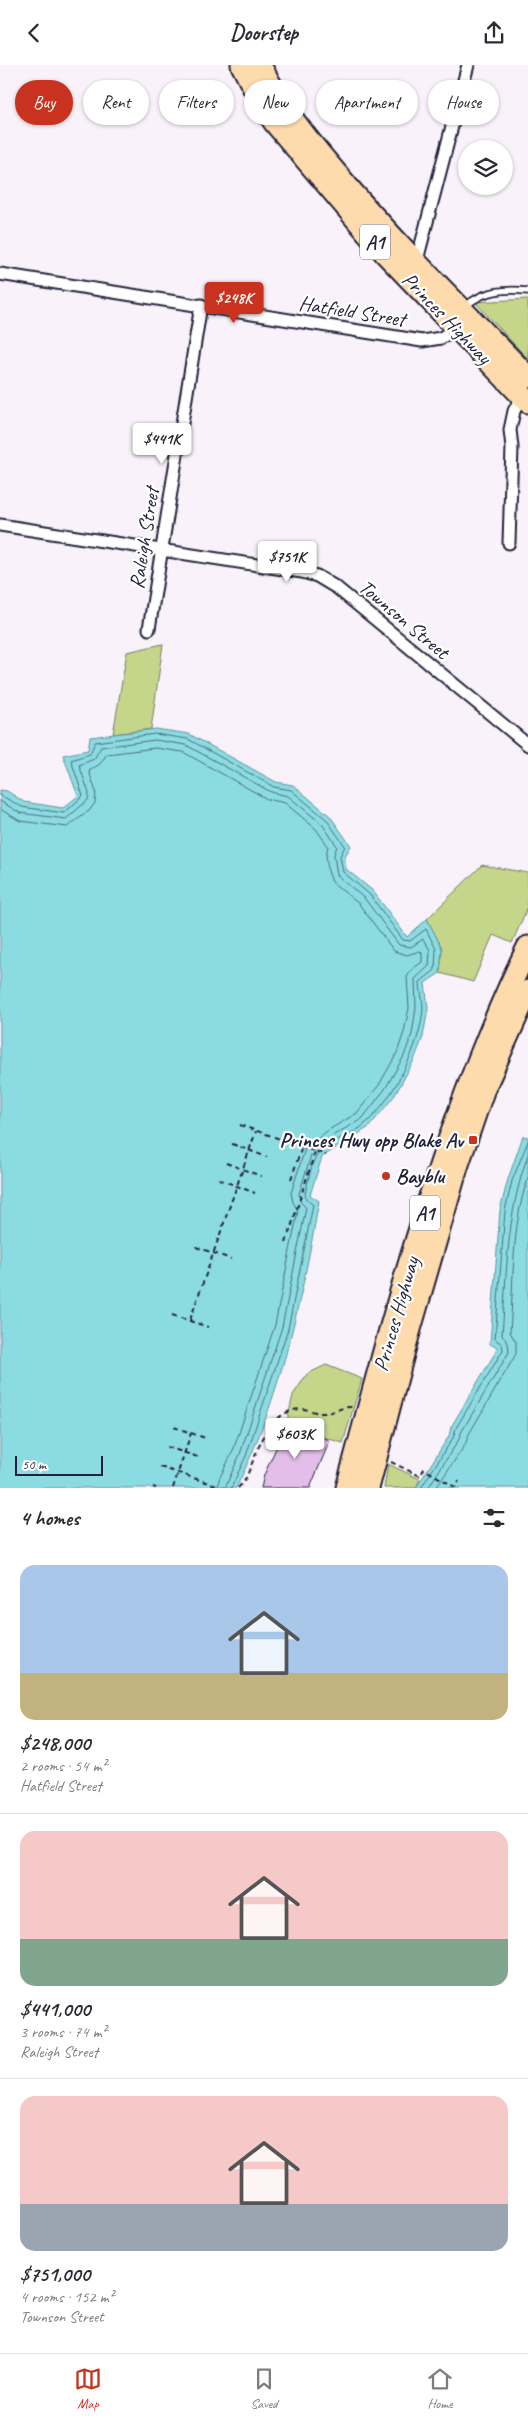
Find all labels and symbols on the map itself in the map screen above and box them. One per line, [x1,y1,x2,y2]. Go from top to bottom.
road number: A1 [360,225,390,259]
street label: Princes Highway [397,267,498,371]
pin: $248K [199,281,269,324]
street label: Hatfield Street [297,290,410,333]
pin: $441K [127,423,197,465]
street label: Raleigh Street [123,482,165,591]
pin: $751K [252,541,322,583]
street label: Townson Street [354,574,456,666]
place label: Princes Hwy opp Blake Av [280,1127,465,1153]
marker: Princes Hwy opp Blake Av [467,1134,479,1146]
place label: Bayblu [396,1163,446,1189]
marker: Bayblu [380,1170,392,1182]
road number: A1 [410,1195,440,1231]
street label: Princes Highway [367,1252,425,1374]
pin: $603K [260,1417,330,1460]
scale bar [15,1453,102,1476]

